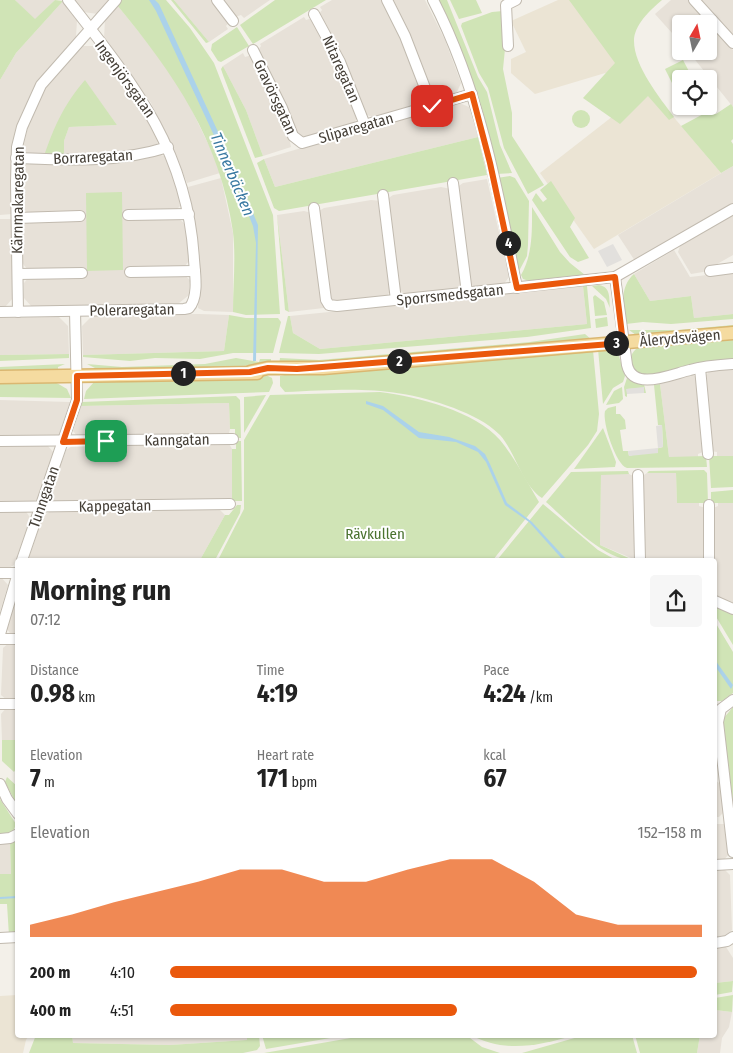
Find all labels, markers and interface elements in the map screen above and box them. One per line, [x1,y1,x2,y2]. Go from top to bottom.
north arrow [672,15,718,60]
map controls [672,15,717,115]
street label: Nitaregatan [318,33,364,105]
street label: Ingenjörsgatan [91,37,159,121]
street label: Gravörsgatan [250,57,300,137]
button: locate [672,70,717,115]
pin [411,85,453,127]
icon: check [418,92,446,120]
street label: Sliparegatan [317,109,395,147]
water label: Tinnerbäcken [206,130,259,219]
street label: Kärnmakaregatan [8,146,28,254]
street label: Borraregatan [53,146,133,168]
pin: 4 [496,230,520,256]
text: 4 [505,235,512,252]
street label: Sporrsmedsgatan [396,280,504,310]
street label: Poleraregatan [89,300,175,320]
street label: Ålerydsvägen [639,326,721,350]
pin: 3 [604,330,628,356]
text: 3 [613,335,620,352]
pin: 2 [386,348,412,374]
text: 2 [396,353,403,370]
pin: 1 [170,360,196,386]
text: 1 [181,365,186,382]
pin [85,420,127,462]
icon: arrive [92,427,120,455]
street label: Kanngatan [144,430,210,450]
street label: Tunngatan [25,464,63,530]
street label: Kappegatan [78,496,152,516]
park label: Rävkullen [345,525,405,543]
text: Morning run [30,574,171,607]
button: share [650,575,702,627]
text: 07:12 [30,610,61,629]
text: Distance [30,662,79,679]
text: Time [257,662,284,679]
text: Pace [483,662,509,679]
text: 0.98 [30,679,75,709]
text: 4:19 [257,679,298,709]
text: 4:24 [483,679,526,709]
text: km [75,689,96,706]
text: /km [526,689,553,706]
text: Elevation [30,747,83,764]
text: Heart rate [257,747,314,764]
text: kcal [483,747,506,764]
text: 7 [30,764,41,794]
text: 171 [257,764,288,794]
text: 67 [483,764,507,794]
text: m [41,774,55,791]
text: bpm [288,774,317,791]
text: Elevation [30,823,90,842]
text: 152–158 m [637,823,702,842]
text: 200 m [30,963,70,982]
text: 4:10 [110,963,135,982]
text: 400 m [30,1001,71,1020]
text: 4:51 [110,1001,134,1020]

